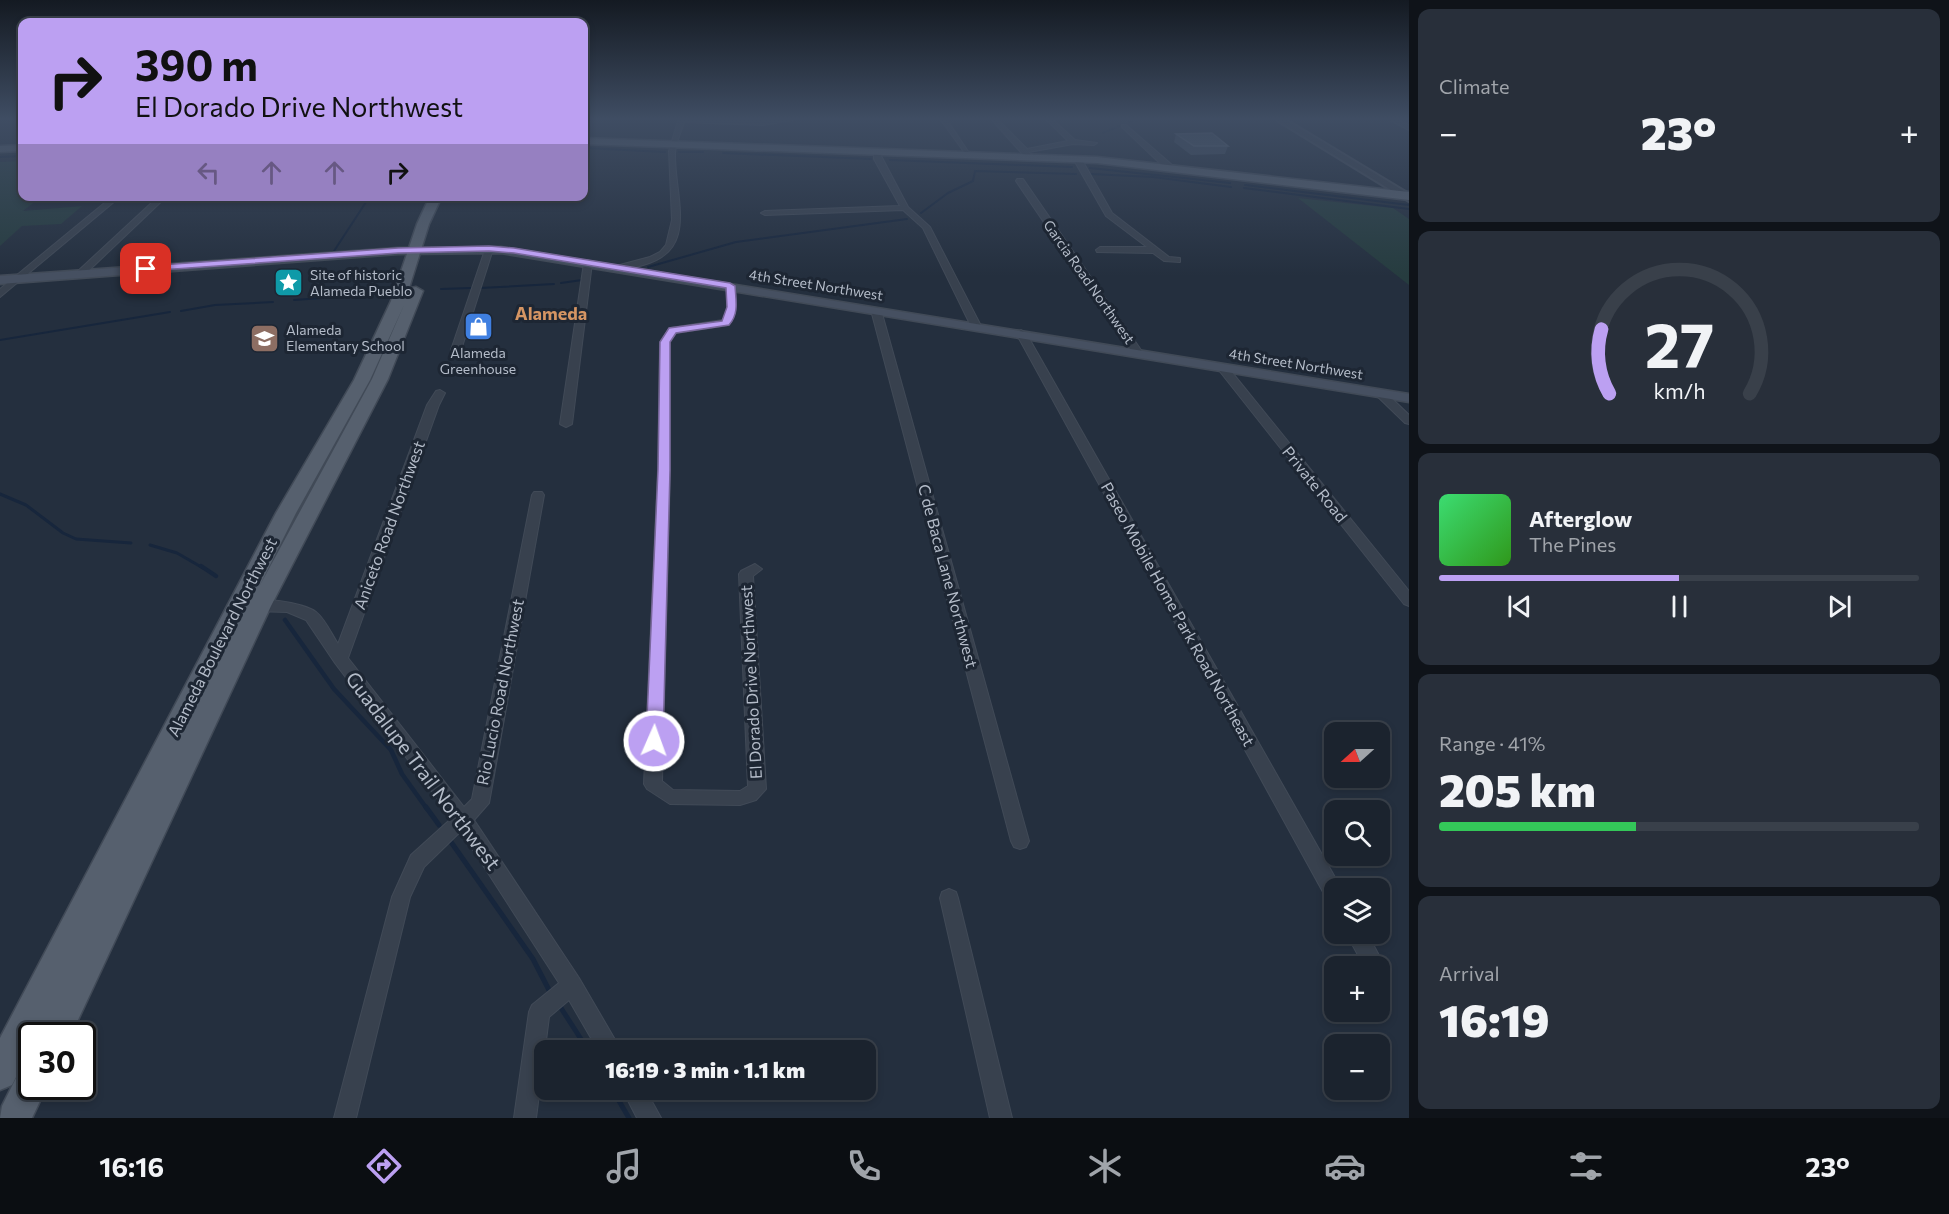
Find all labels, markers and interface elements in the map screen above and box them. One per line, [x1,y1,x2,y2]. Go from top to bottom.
text: 390 m [135,38,258,90]
icon: right [36,42,114,120]
text: Climate [1439,74,1509,98]
text: El Dorado Drive Northwest [135,90,463,123]
text: 23° [1641,104,1717,159]
text: − [1439,111,1458,152]
text: + [1900,111,1919,152]
icon: left [192,156,225,189]
icon: ahead [255,156,288,189]
icon: ahead [318,156,351,189]
icon: right [381,156,414,189]
street label: Garcia Road Northwest [1040,216,1139,347]
pin [120,243,171,294]
icon: arrive [129,252,162,285]
place label: Site of historic Alameda Pueblo [310,266,412,299]
street label: 4th Street Northwest [748,266,885,304]
place icon: Site of historic Alameda Pueblo [273,267,305,299]
district label: Alameda [515,302,587,324]
text: 27 [1644,305,1714,381]
shop icon: Alameda Greenhouse [462,310,494,342]
place label: Alameda Elementary School [286,321,405,354]
school or university icon: Alameda Elementary School [249,322,281,354]
place label: Alameda Greenhouse [440,344,516,377]
street label: 4th Street Northwest [1228,345,1365,383]
text: km/h [1653,378,1705,404]
street label: Aniceto Road Northwest [349,437,428,612]
street label: Private Road [1279,442,1352,526]
street label: Paseo Mobile Home Park Road Northeast [1098,478,1259,750]
street label: C de Baca Lane Northwest [915,482,982,670]
text: Afterglow [1529,505,1632,532]
text: The Pines [1529,532,1616,556]
street label: Alameda Boulevard Northwest [163,534,280,739]
street label: El Dorado Drive Northwest [736,584,765,780]
icon: previous [1503,590,1536,623]
icon: pause [1663,590,1696,623]
icon: next [1823,590,1856,623]
street label: Rio Lucio Road Northwest [472,597,527,786]
street label: Guadalupe Trail Northwest [341,666,506,874]
position arrow [622,709,686,773]
north arrow [1324,722,1390,788]
map controls [1324,722,1390,1100]
text: Range · 41% [1439,731,1545,755]
text: 205 km [1439,761,1596,816]
button: search [1324,800,1390,866]
button: layers [1324,878,1390,944]
button: + [1324,956,1390,1022]
text: Arrival [1439,961,1500,985]
text: 16:19 [1439,991,1550,1046]
speed limit sign: 30 [18,1022,96,1100]
button: − [1324,1034,1390,1100]
text: 16:19 · 3 min · 1.1 km [605,1056,805,1083]
icon: directions [363,1145,405,1187]
icon: music [603,1145,645,1187]
icon: phone [843,1145,885,1187]
icon: climate [1084,1145,1126,1187]
icon: car [1324,1145,1366,1187]
icon: filters [1565,1145,1607,1187]
text: 16:16 [99,1150,164,1183]
text: 23° [1805,1150,1850,1183]

